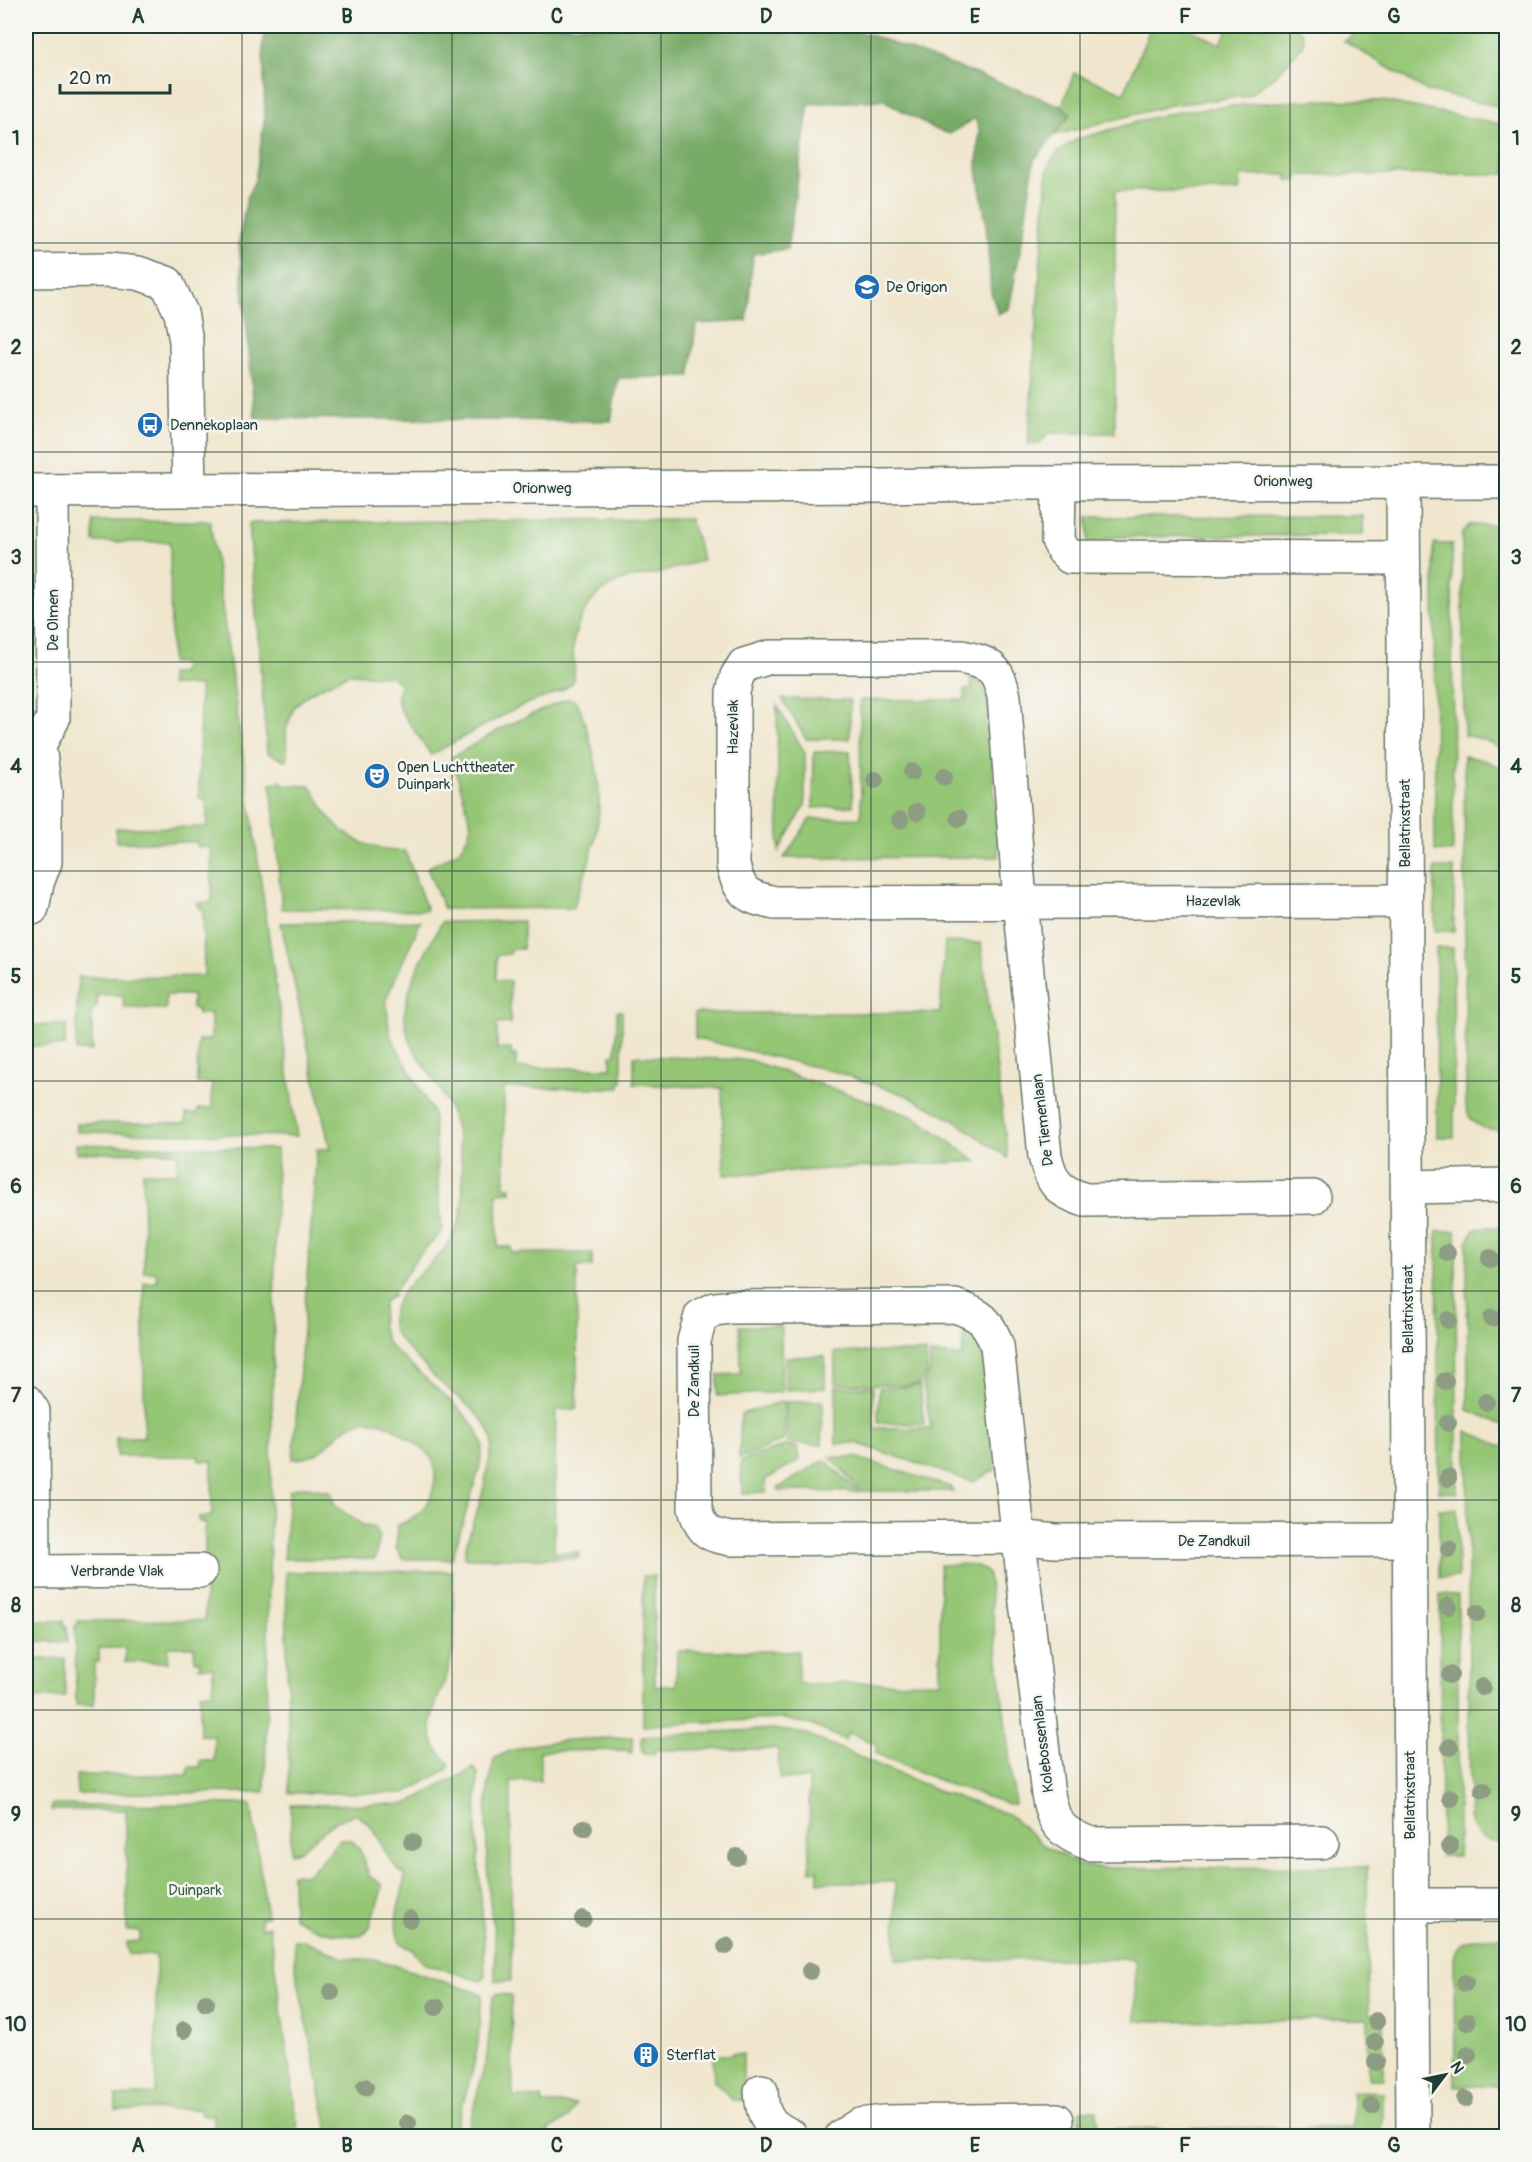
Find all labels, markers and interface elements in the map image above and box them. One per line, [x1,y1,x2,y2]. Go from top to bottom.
text: A [132,4,145,29]
text: B [341,4,353,29]
text: C [551,4,563,29]
text: D [760,4,773,29]
text: E [970,4,981,29]
text: F [1179,4,1191,29]
text: G [1387,4,1401,29]
scale bar [60,57,170,95]
text: 20 m [69,67,111,90]
text: 1 [12,126,20,151]
text: 1 [1512,126,1520,151]
school or university icon: De Origon [852,272,882,302]
place label: De Origon [886,278,948,297]
text: 2 [10,335,22,360]
text: 2 [1510,335,1522,360]
bus stop icon: Dennekoplaan [135,410,165,440]
place label: Dennekoplaan [170,416,258,435]
street label: Orionweg [1253,472,1313,491]
street label: Orionweg [512,479,572,498]
text: 3 [10,545,22,570]
text: 3 [1510,545,1522,570]
street label: De Olmen [44,589,63,651]
street label: Hazevlak [724,699,743,755]
text: 4 [10,754,22,779]
text: 4 [1510,754,1522,779]
place label: Open Luchttheater Duinpark [397,758,516,794]
theatre icon: Open Luchttheater Duinpark [362,761,392,791]
street label: Bellatrixstraat [1396,778,1415,867]
street label: Hazevlak [1185,892,1241,911]
text: 5 [11,964,22,989]
text: 5 [1511,964,1522,989]
street label: De Tiemenlaan [1028,1073,1058,1167]
text: 6 [10,1174,22,1199]
text: 6 [1510,1174,1522,1199]
street label: Bellatrixstraat [1399,1264,1418,1353]
street label: De Zandkuil [685,1345,704,1417]
text: 7 [11,1383,22,1408]
text: 7 [1511,1383,1522,1408]
street label: De Zandkuil [1178,1532,1250,1551]
street label: Verbrande Vlak [70,1562,164,1581]
text: 8 [11,1593,21,1618]
text: 8 [1511,1593,1521,1618]
street label: Kolebossenlaan [1028,1694,1058,1794]
street label: Bellatrixstraat [1401,1750,1420,1839]
text: 9 [11,1802,21,1827]
text: 9 [1511,1802,1521,1827]
park label: Duinpark [168,1881,222,1900]
text: 10 [5,2012,27,2037]
text: 10 [1505,2012,1527,2037]
building icon: Sterflat [631,2040,661,2070]
north arrow [1415,2045,1475,2105]
place label: Sterflat [666,2046,717,2065]
text: N [1446,2058,1468,2078]
text: A [132,2133,145,2158]
text: B [341,2133,353,2158]
text: C [551,2133,563,2158]
text: D [760,2133,773,2158]
text: E [970,2133,981,2158]
text: F [1179,2133,1191,2158]
text: G [1387,2133,1401,2158]

